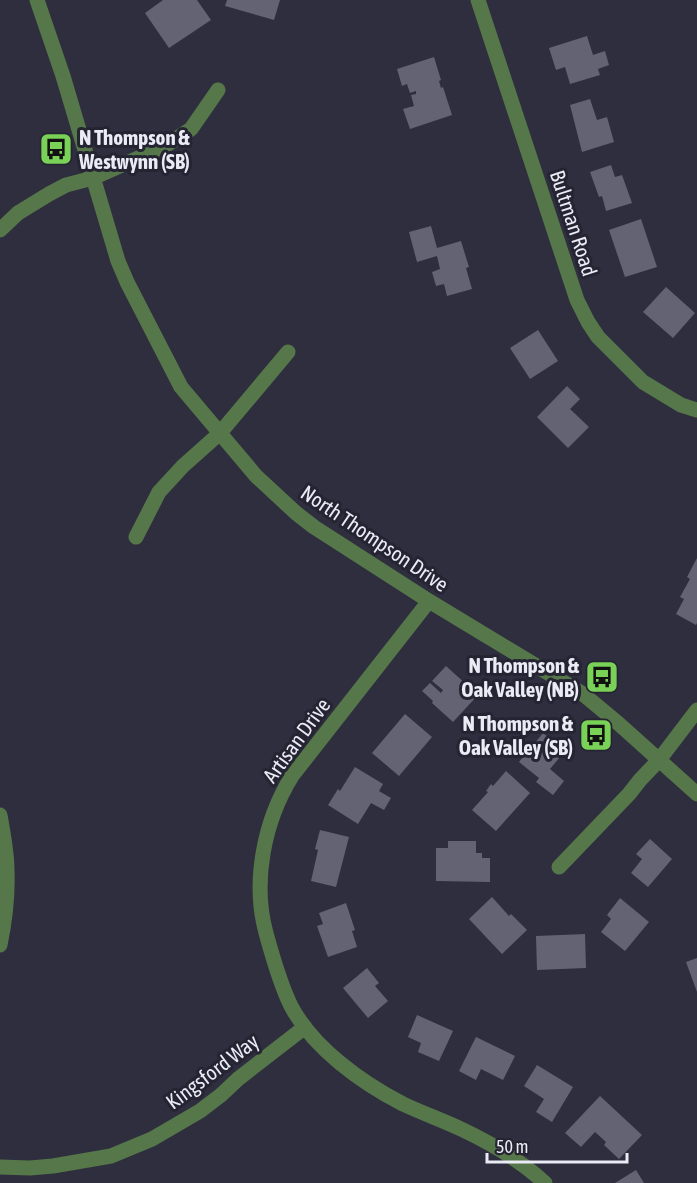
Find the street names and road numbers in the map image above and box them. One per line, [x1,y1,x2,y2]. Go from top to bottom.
street label: Bultman Road [546,167,602,279]
street label: North Thompson Drive [297,480,453,596]
street label: Artisan Drive [257,693,335,787]
street label: Kingsford Way [161,1028,263,1114]

